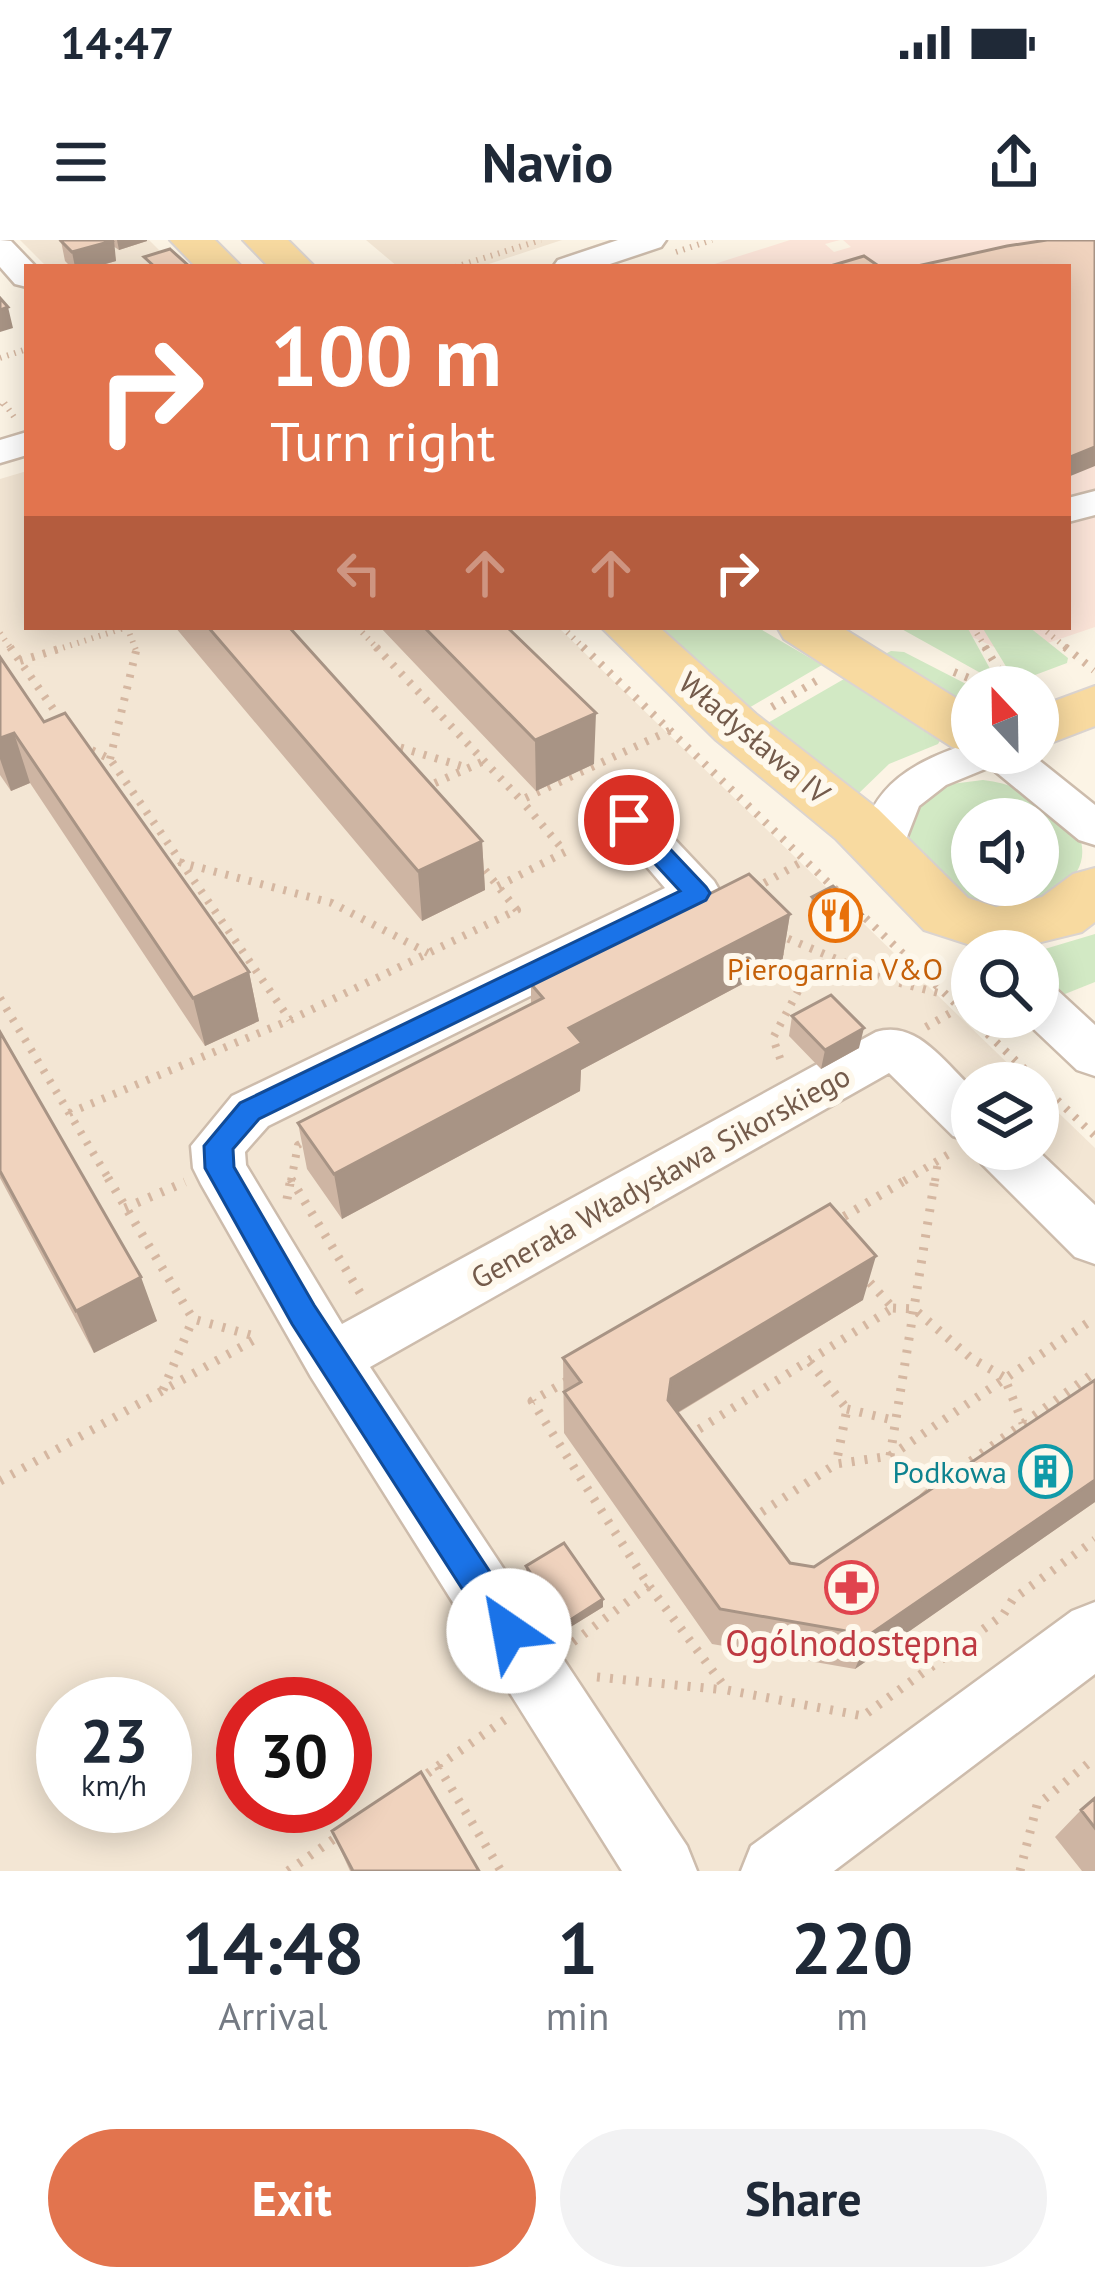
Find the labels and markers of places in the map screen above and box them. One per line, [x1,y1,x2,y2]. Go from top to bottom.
pin [578,769,680,871]
restaurant icon: Pierogarnia V&O [807,888,863,944]
place label: Pierogarnia V&O [727,949,943,988]
building icon: Podkowa [1018,1443,1074,1499]
place label: Podkowa [892,1452,1007,1491]
pharmacy icon: Ogólnodostępna [824,1559,880,1615]
place label: Ogólnodostępna [725,1619,979,1666]

